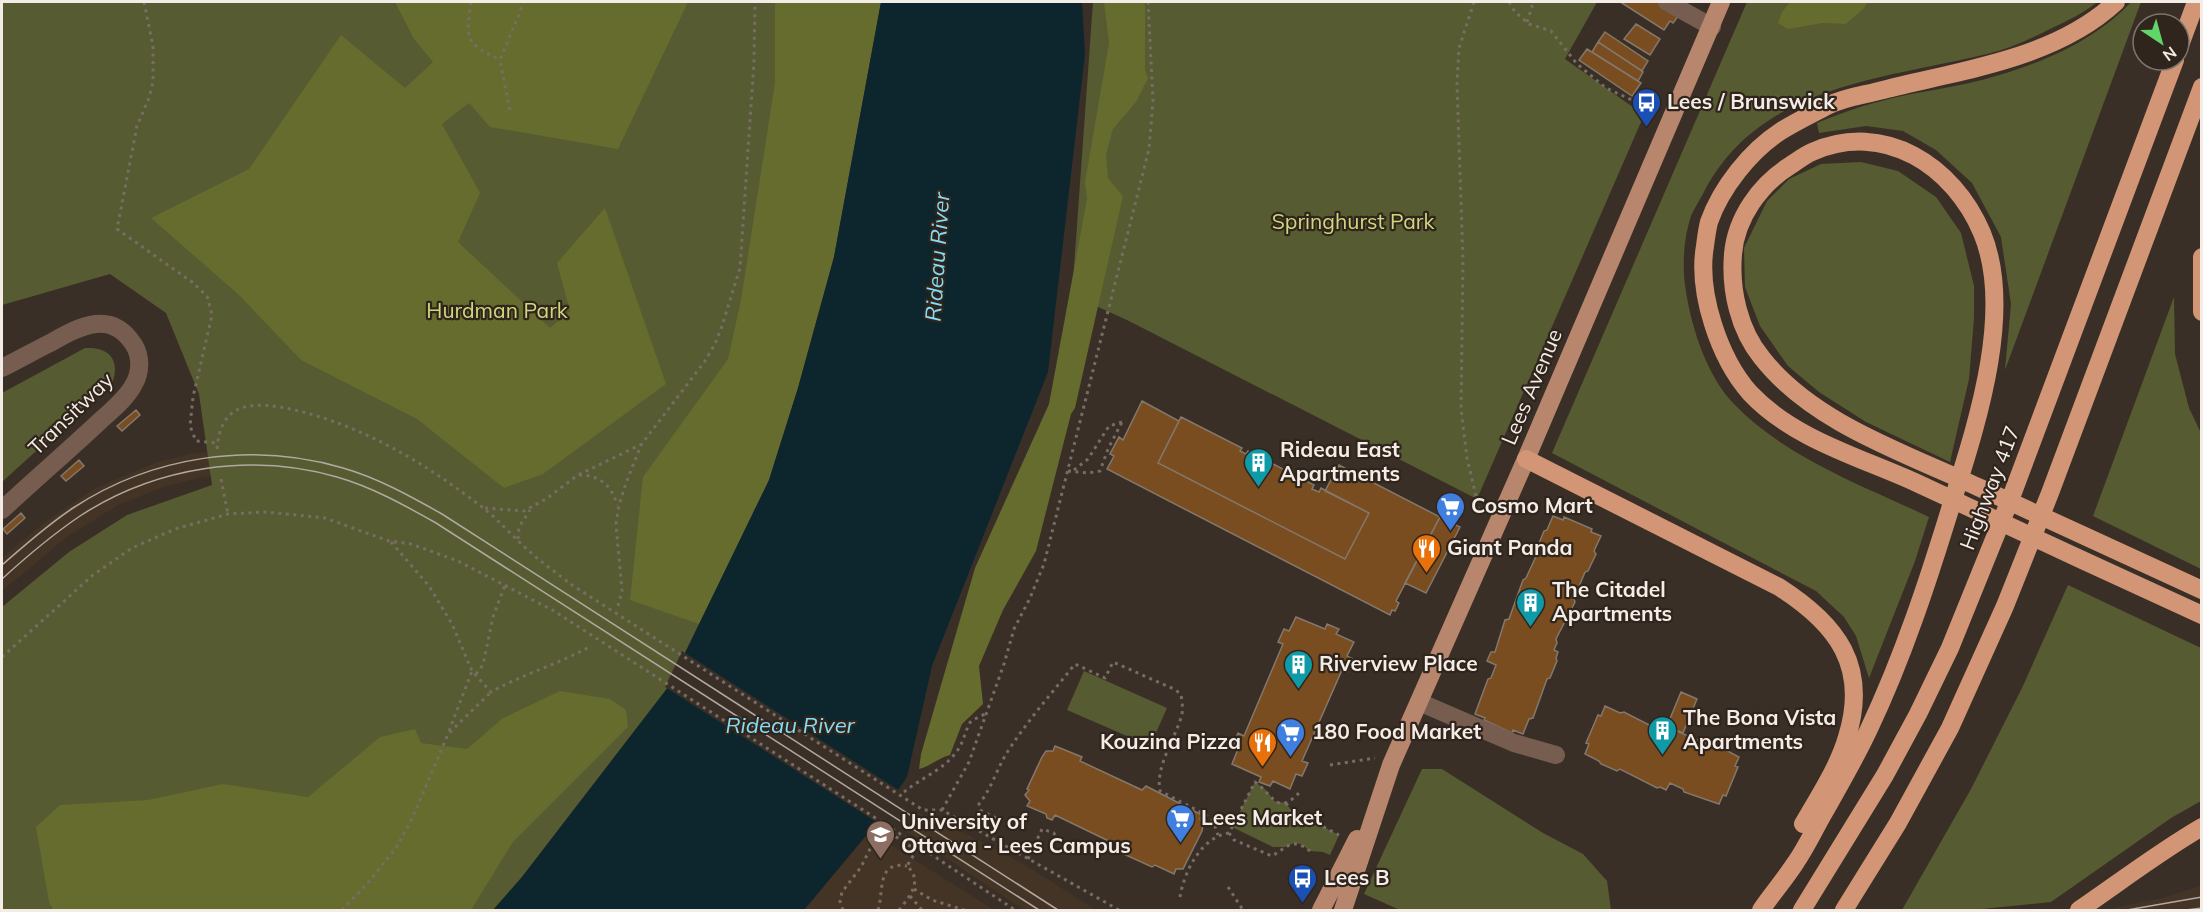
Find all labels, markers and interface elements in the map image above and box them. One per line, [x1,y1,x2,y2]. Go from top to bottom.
north arrow [2131,12,2191,72]
text: N [2159,42,2181,66]
bus stop icon: Lees / Brunswick [1630,86,1662,128]
place label: Lees / Brunswick [1667,88,1835,114]
water label: Rideau River [919,191,956,322]
park label: Springhurst Park [1272,208,1434,234]
park label: Hurdman Park [426,297,568,323]
street label: Lees Avenue [1495,325,1567,448]
street label: Transitway [22,366,118,460]
street label: Highway 417 [1953,422,2025,553]
place label: Rideau East Apartments [1280,436,1400,486]
building icon: Rideau East Apartments [1243,446,1275,488]
supermarket icon: Cosmo Mart [1434,490,1466,532]
place label: Cosmo Mart [1471,492,1593,518]
restaurant icon: Giant Panda [1410,532,1442,574]
place label: Giant Panda [1447,534,1573,560]
place label: The Citadel Apartments [1552,576,1672,626]
building icon: The Citadel Apartments [1515,586,1547,628]
building icon: Riverview Place [1282,648,1314,690]
place label: Riverview Place [1319,650,1478,676]
place label: The Bona Vista Apartments [1683,704,1836,754]
water label: Rideau River [725,711,856,739]
building icon: The Bona Vista Apartments [1646,714,1678,756]
supermarket icon: 180 Food Market [1275,716,1307,758]
place label: 180 Food Market [1312,718,1481,744]
restaurant icon: Kouzina Pizza [1246,726,1278,768]
place label: Kouzina Pizza [1100,728,1241,754]
supermarket icon: Lees Market [1164,802,1196,844]
place label: Lees Market [1201,804,1322,830]
place label: University of Ottawa - Lees Campus [901,808,1131,858]
school or university icon: University of Ottawa - Lees Campus [864,818,896,860]
bus stop icon: Lees B [1287,862,1319,904]
place label: Lees B [1324,864,1389,890]

